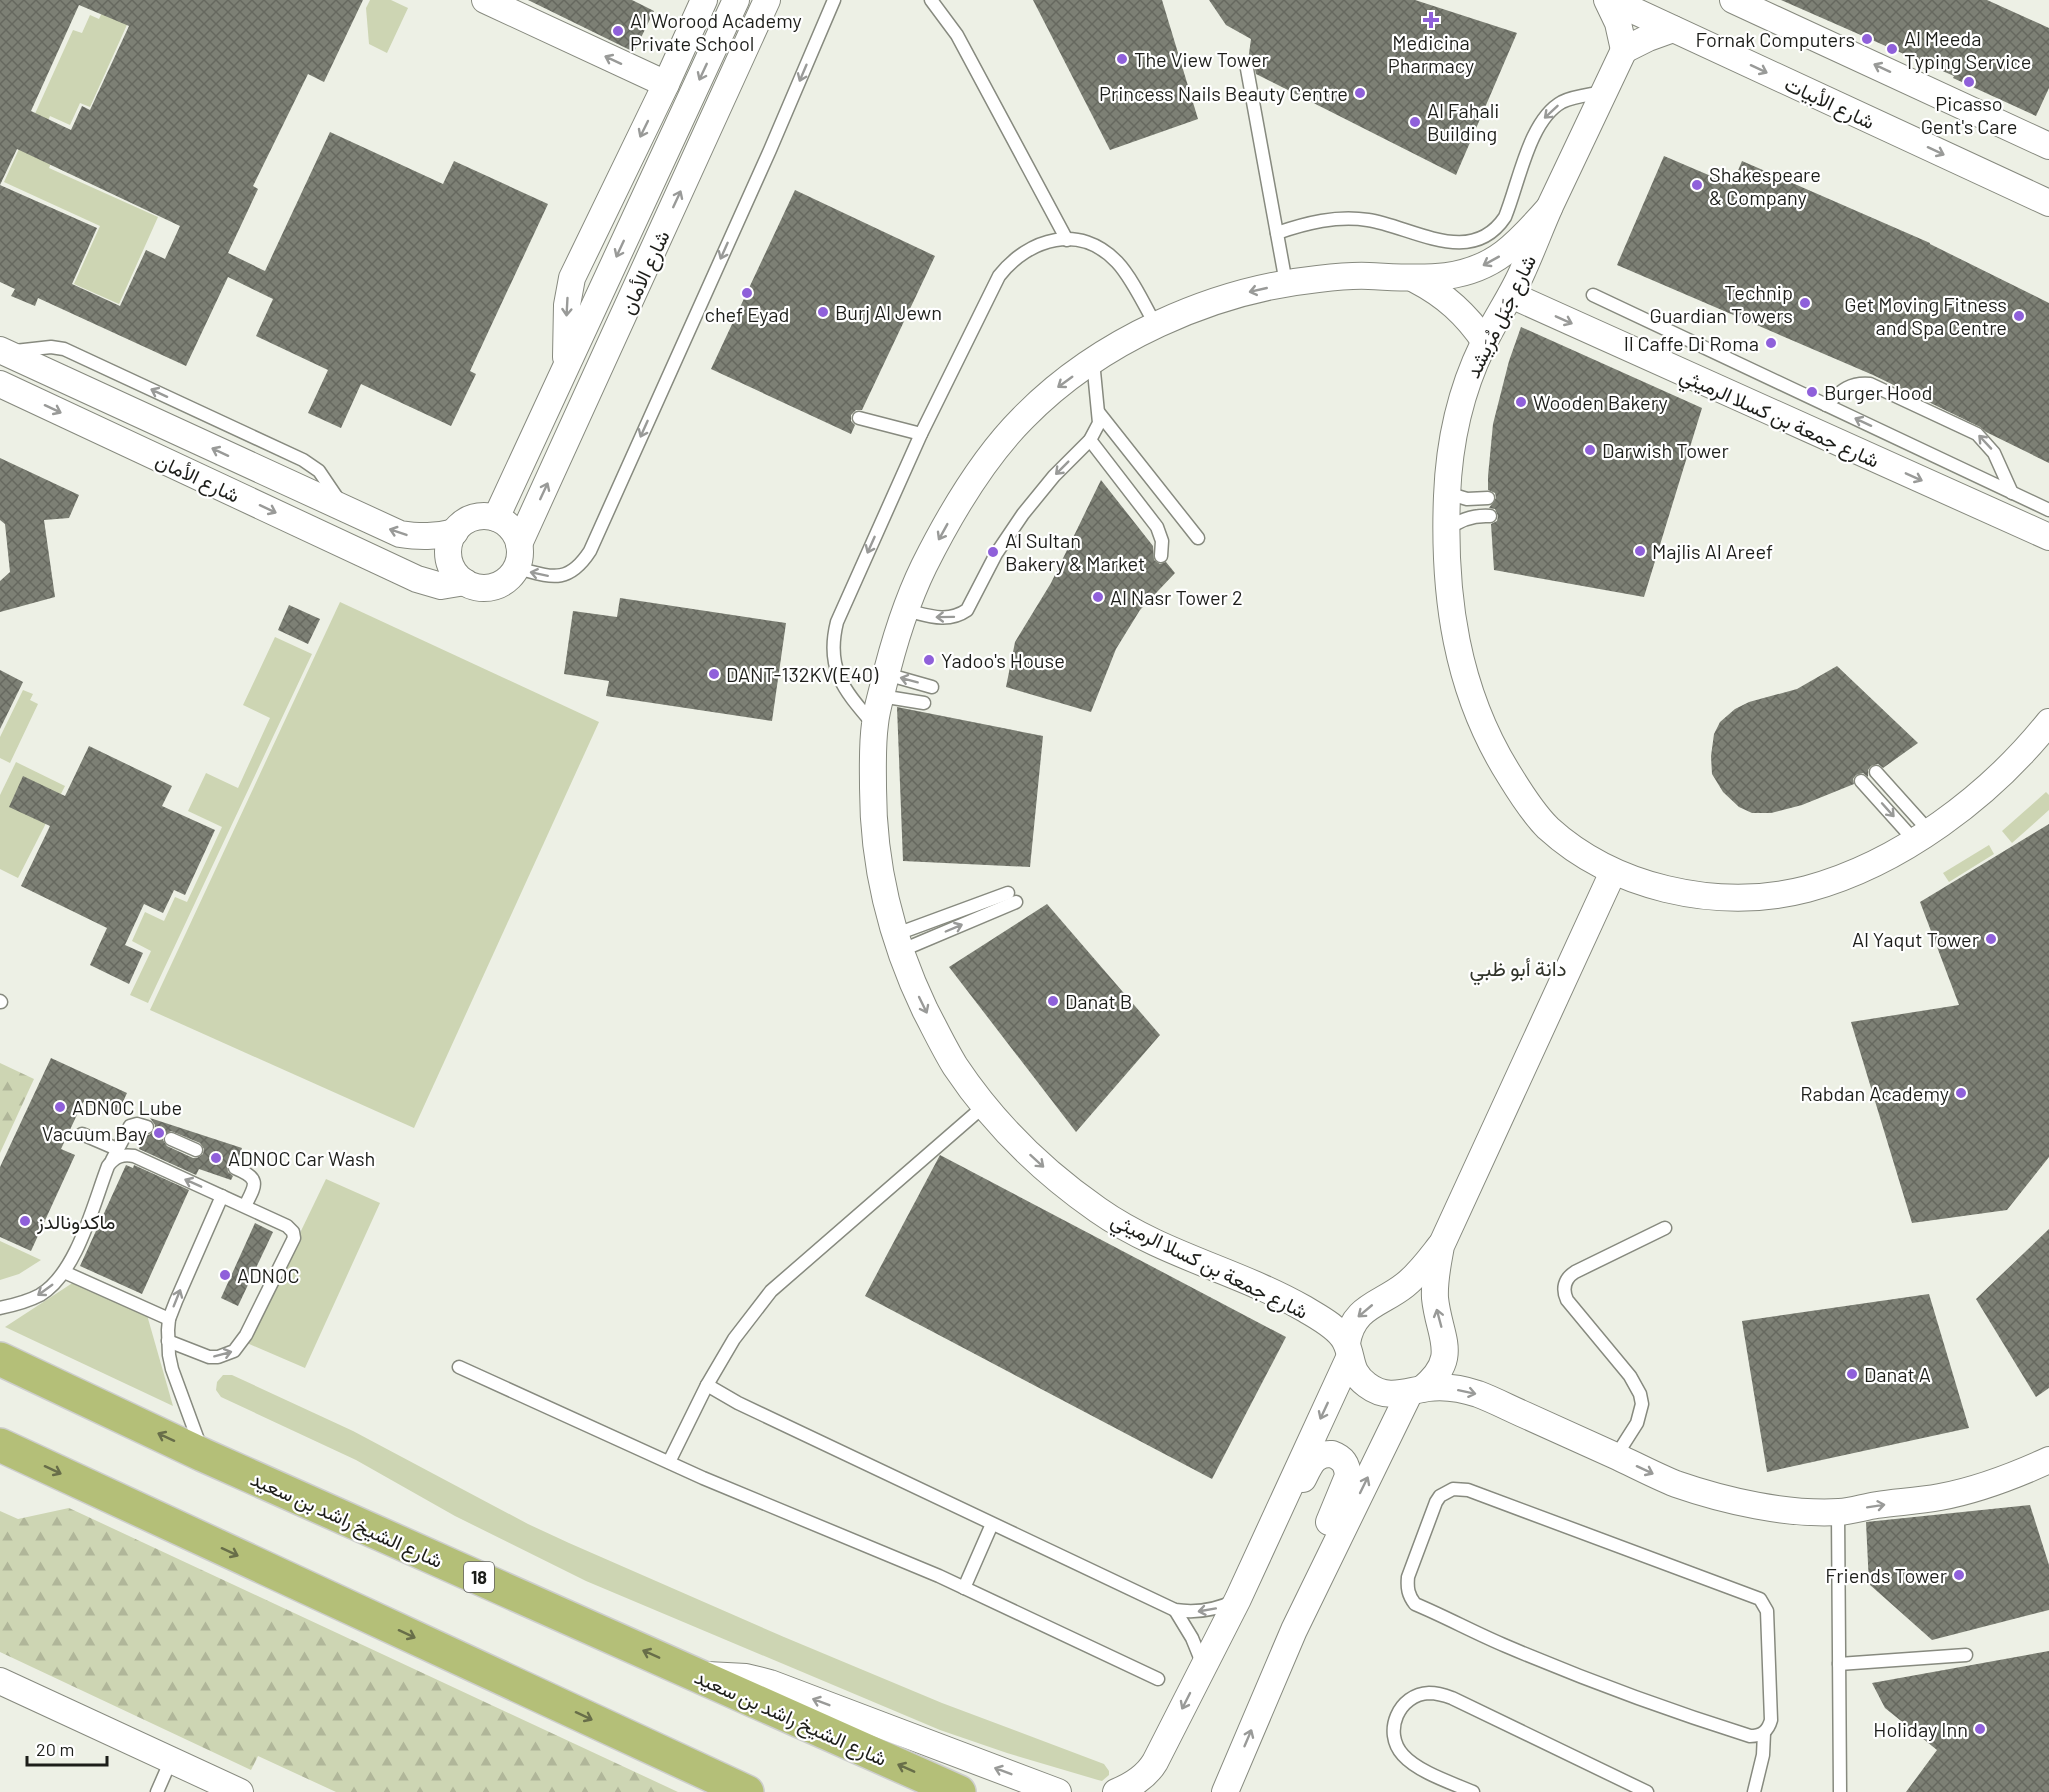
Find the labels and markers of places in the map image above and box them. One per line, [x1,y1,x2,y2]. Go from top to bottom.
place label: Al Worood Academy Private School [630,8,802,55]
marker: Medicina Pharmacy [1424,13,1438,27]
marker: Al Worood Academy Private School [611,24,625,38]
place label: Al Meeda Typing Service [1904,26,2031,73]
place label: Fornak Computers [1695,27,1855,51]
place label: Medicina Pharmacy [1388,30,1474,77]
marker: Fornak Computers [1860,32,1874,46]
marker: Al Meeda Typing Service [1885,42,1899,56]
place label: The View Tower [1134,47,1269,71]
marker: The View Tower [1115,52,1129,66]
marker: Picasso Gent's Care [1962,75,1976,89]
place label: Princess Nails Beauty Centre [1099,81,1348,105]
marker: Princess Nails Beauty Centre [1353,86,1367,100]
place label: Picasso Gent's Care [1921,91,2017,138]
place label: Al Fahali Building [1427,98,1499,145]
marker: Al Fahali Building [1408,115,1422,129]
place label: Shakespeare & Company [1709,162,1821,209]
marker: Shakespeare & Company [1690,178,1704,192]
place label: Technip Guardian Towers [1650,280,1793,327]
marker: chef Eyad [740,286,754,300]
place label: Get Moving Fitness and Spa Centre [1844,292,2007,339]
marker: Technip Guardian Towers [1798,296,1812,310]
place label: Burj Al Jewn [835,300,942,324]
place label: chef Eyad [705,302,789,326]
marker: Burj Al Jewn [816,305,830,319]
marker: Get Moving Fitness and Spa Centre [2012,309,2026,323]
place label: Il Caffe Di Roma [1624,331,1759,355]
marker: Il Caffe Di Roma [1764,336,1778,350]
place label: Burger Hood [1824,380,1932,404]
marker: Burger Hood [1805,385,1819,399]
place label: Wooden Bakery [1533,390,1668,414]
marker: Wooden Bakery [1514,395,1528,409]
place label: Darwish Tower [1602,438,1729,462]
marker: Darwish Tower [1583,443,1597,457]
place label: Al Sultan Bakery & Market [1005,528,1145,575]
place label: Majlis Al Areef [1652,539,1773,563]
marker: Majlis Al Areef [1633,544,1647,558]
marker: Al Sultan Bakery & Market [986,545,1000,559]
place label: Al Nasr Tower 2 [1110,585,1243,609]
marker: Al Nasr Tower 2 [1091,590,1105,604]
place label: Yadoo's House [941,648,1065,672]
marker: Yadoo's House [922,653,936,667]
place label: DANT-132KV(E40) [726,662,879,686]
marker: DANT-132KV(E40) [707,667,721,681]
place label: Al Yaqut Tower [1852,927,1979,951]
marker: Al Yaqut Tower [1984,932,1998,946]
place label: Danat B [1065,989,1132,1013]
marker: Danat B [1046,994,1060,1008]
place label: Rabdan Academy [1800,1081,1949,1105]
marker: Rabdan Academy [1954,1086,1968,1100]
place label: ADNOC Lube [72,1095,182,1119]
marker: ADNOC Lube [53,1100,67,1114]
place label: Vacuum Bay [42,1121,147,1145]
marker: Vacuum Bay [152,1126,166,1140]
place label: ADNOC Car Wash [228,1146,375,1170]
marker: ADNOC Car Wash [209,1151,223,1165]
place label: ماكدونالدز [36,1209,115,1235]
marker: ماكدونالدز [18,1214,32,1228]
place label: ADNOC [237,1263,300,1287]
marker: ADNOC [218,1268,232,1282]
place label: Danat A [1864,1362,1931,1386]
marker: Danat A [1845,1367,1859,1381]
place label: Friends Tower [1825,1563,1947,1587]
marker: Friends Tower [1952,1568,1966,1582]
place label: Holiday Inn [1873,1717,1968,1741]
marker: Holiday Inn [1973,1722,1987,1736]

